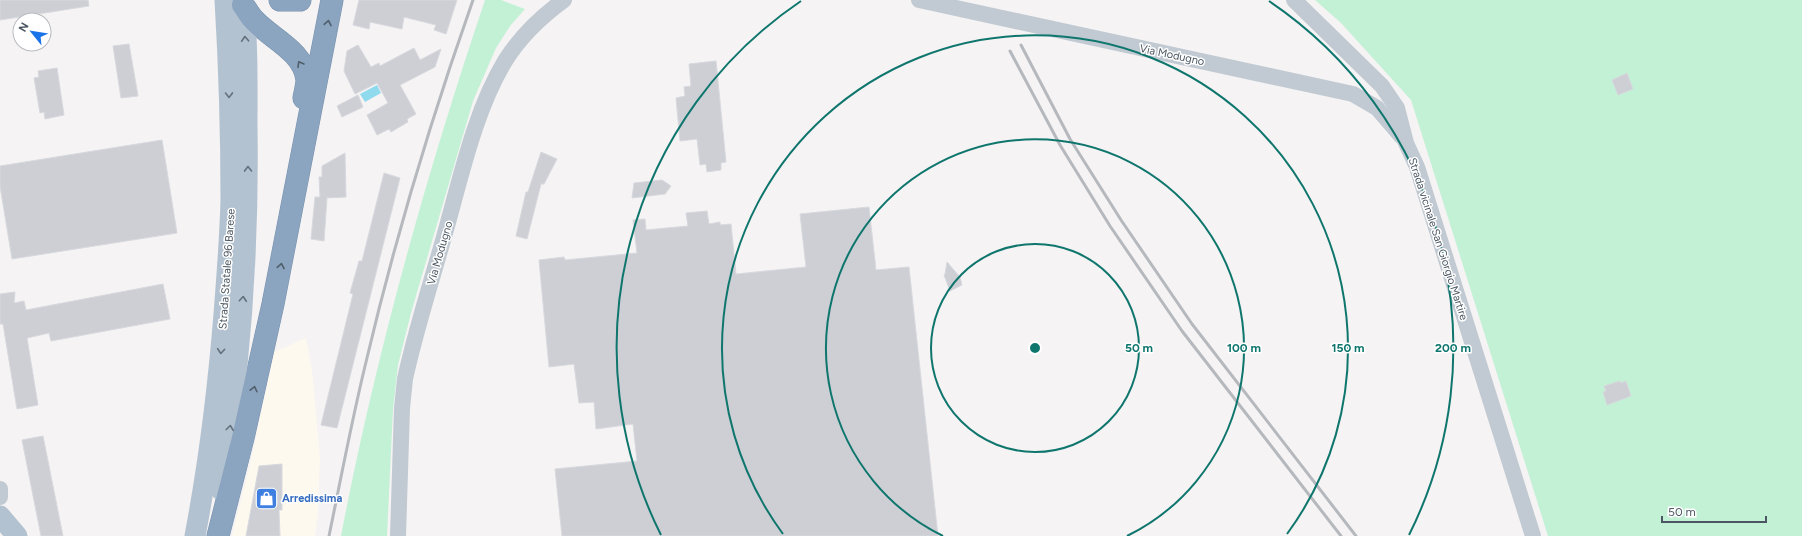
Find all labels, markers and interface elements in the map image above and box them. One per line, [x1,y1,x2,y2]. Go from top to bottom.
north arrow [12,12,52,52]
one-way arrow [323,19,331,26]
text: N [16,20,32,34]
one-way arrow [240,36,249,42]
street label: Via Modugno [1138,42,1206,68]
one-way arrow [298,61,305,68]
one-way arrow [225,92,233,98]
street label: Strada vicinale San Giorgio Martire [1406,156,1470,322]
one-way arrow [244,166,252,172]
street label: Strada Statale 96 Barese [216,208,238,330]
street label: Via Modugno [425,220,455,286]
one-way arrow [276,263,285,269]
one-way arrow [238,296,247,302]
centre of rings [1028,341,1042,355]
text: 50 m [1125,341,1153,355]
text: 100 m [1227,341,1261,355]
text: 150 m [1331,341,1365,355]
text: 200 m [1435,341,1471,355]
one-way arrow [217,348,226,354]
one-way arrow [249,386,258,393]
one-way arrow [225,425,234,431]
shop icon: Arredissima [254,485,280,511]
place label: Arredissima [282,492,342,505]
scale bar [1662,498,1766,524]
text: 50 m [1668,505,1696,519]

